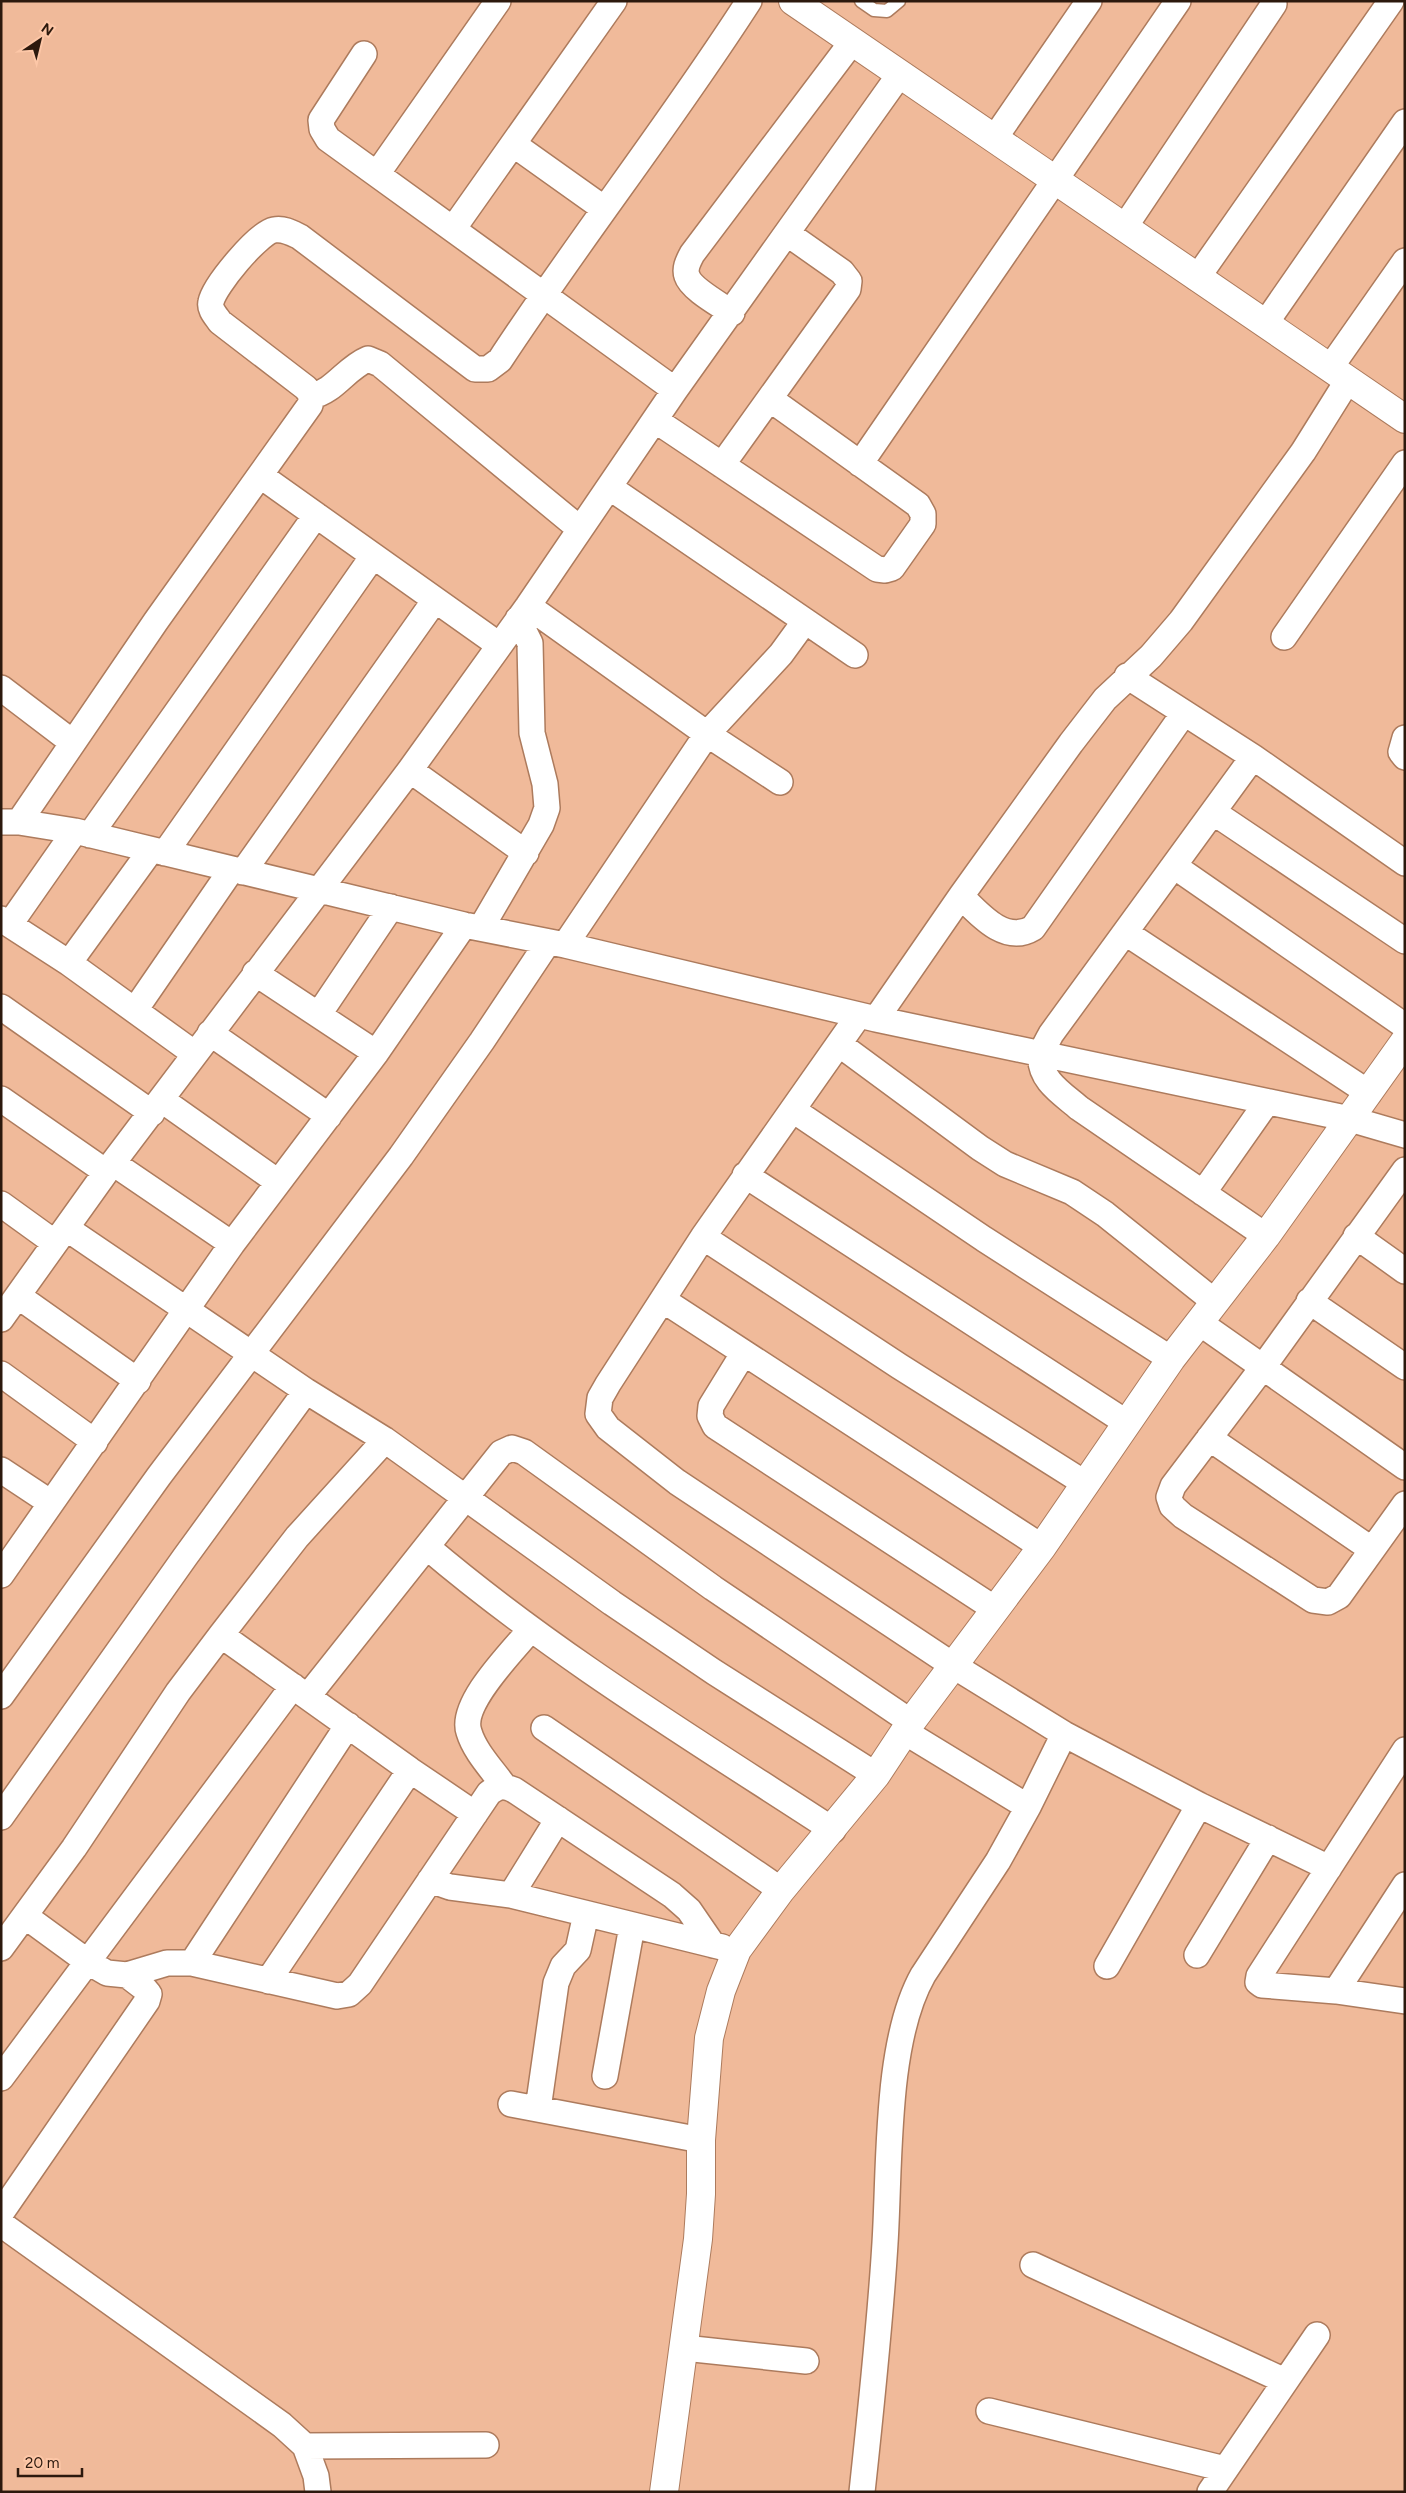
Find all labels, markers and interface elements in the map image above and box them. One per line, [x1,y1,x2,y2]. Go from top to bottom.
north arrow [15,15,65,65]
text: N [38,20,56,40]
scale bar [18,2446,81,2478]
text: 20 m [25,2454,59,2472]

